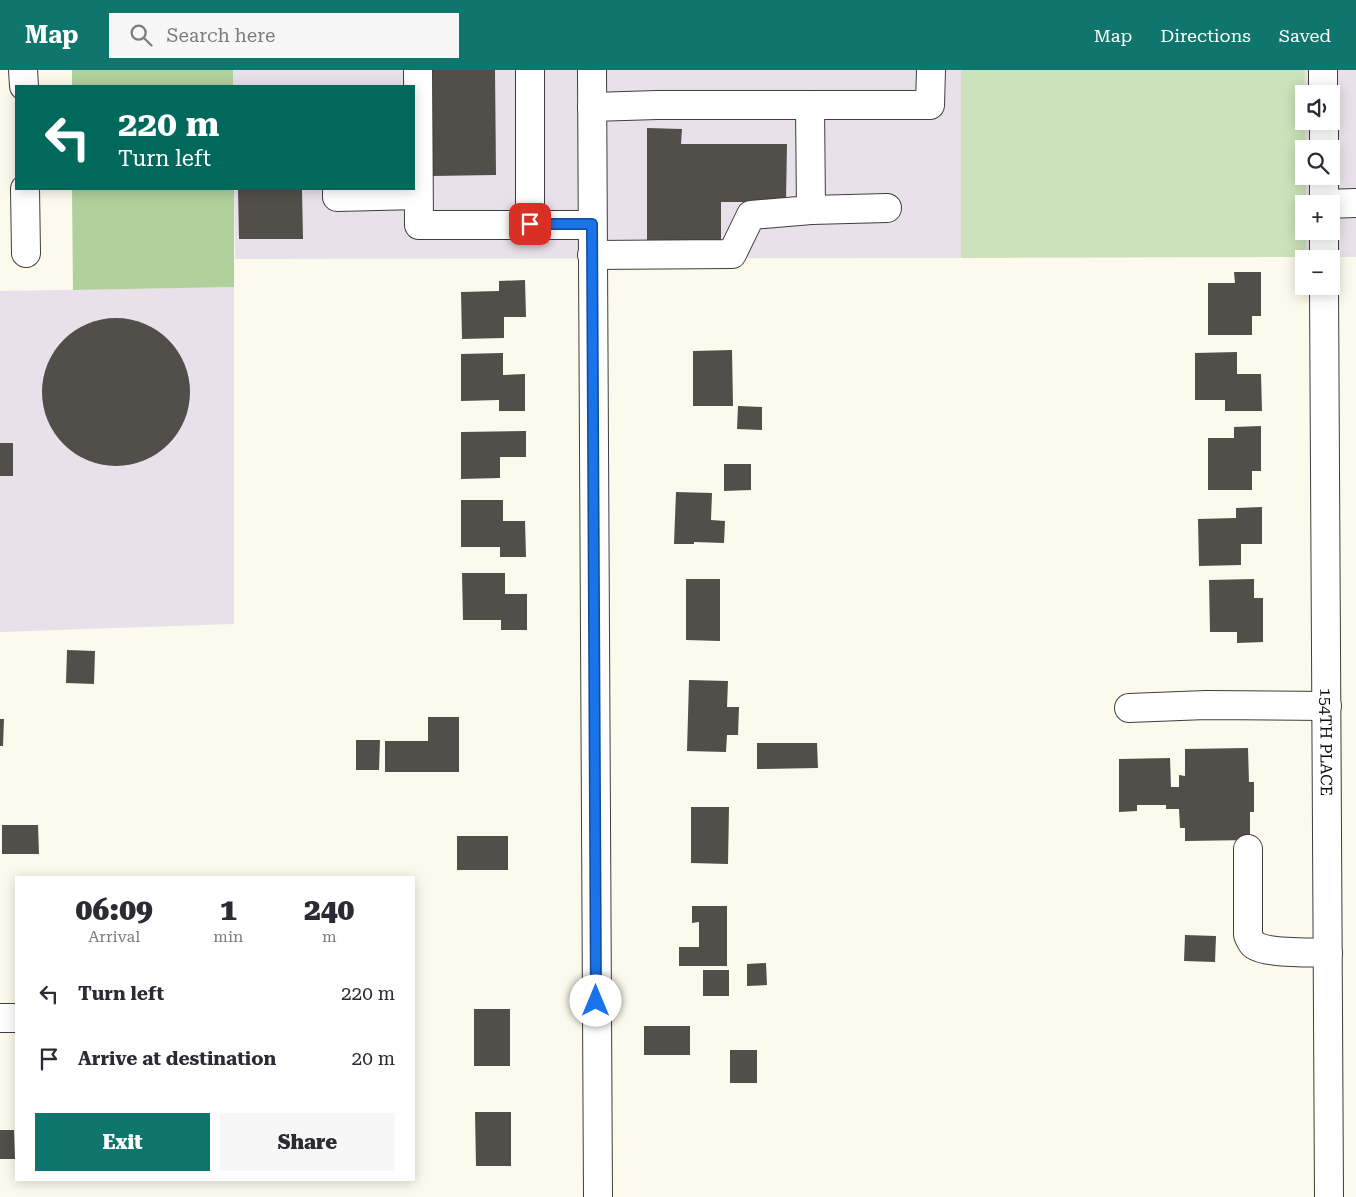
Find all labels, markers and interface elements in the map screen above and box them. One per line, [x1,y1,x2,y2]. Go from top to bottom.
search box [109,13,459,58]
text: Map [25,21,79,49]
icon: search [127,21,155,49]
text: Search here [167,24,275,47]
text: Map [1094,25,1132,46]
text: Directions [1160,25,1251,46]
text: Saved [1279,25,1331,46]
map controls [1295,85,1340,295]
button: sound [1295,85,1340,130]
text: 220 m [118,104,219,145]
icon: left [35,105,100,170]
button: search [1295,140,1340,185]
text: Turn left [118,146,211,171]
button: + [1295,195,1340,240]
pin [509,203,551,245]
icon: arrive [516,210,544,238]
button: − [1295,250,1340,295]
street label: 154TH PLACE [1317,688,1336,796]
text: 06:09 [76,892,153,927]
text: 1 [220,892,237,927]
text: 240 [304,892,354,927]
text: Arrival [88,927,140,946]
text: min [213,927,243,946]
text: m [322,927,336,946]
position arrow [569,974,621,1026]
icon: left [35,980,63,1008]
text: Turn left [78,982,164,1005]
text: 220 m [341,982,395,1005]
icon: arrive [35,1045,63,1073]
text: Arrive at destination [78,1047,276,1070]
text: 20 m [352,1047,395,1070]
button: Exit [35,1113,210,1171]
button: Share [220,1113,395,1171]

